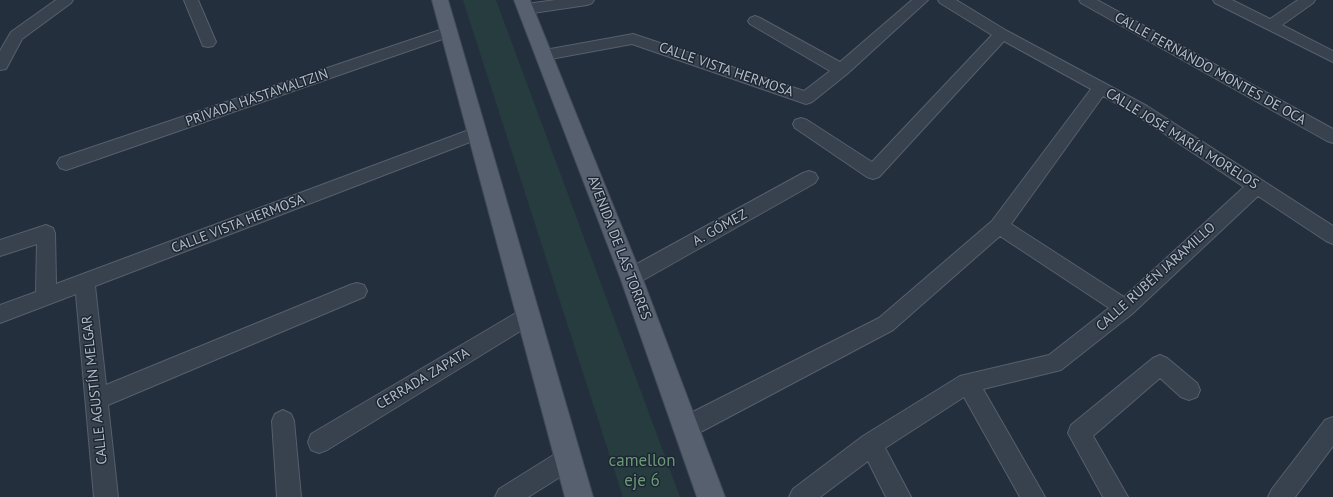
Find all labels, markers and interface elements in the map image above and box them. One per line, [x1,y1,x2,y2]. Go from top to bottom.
street label: CALLE FERNANDO MONTES DE OCA [1111,9,1309,129]
street label: CALLE VISTA HERMOSA [656,39,796,101]
street label: PRIVADA HASTAMALTZIN [183,66,331,130]
street label: CALLE JOSÉ MARÍA MORELOS [1102,85,1262,193]
street label: AVENIDA DE LAS TORRES [584,174,654,322]
street label: CALLE VISTA HERMOSA [169,191,307,257]
street label: A. GÓMEZ [690,206,750,250]
street label: CALLE RUBÉN JARAMILLO [1093,219,1219,335]
street label: CALLE AGUSTÍN MELGAR [79,315,111,465]
street label: CERRADA ZAPATA [373,345,473,413]
park label: camellon eje 6 [609,451,675,491]

